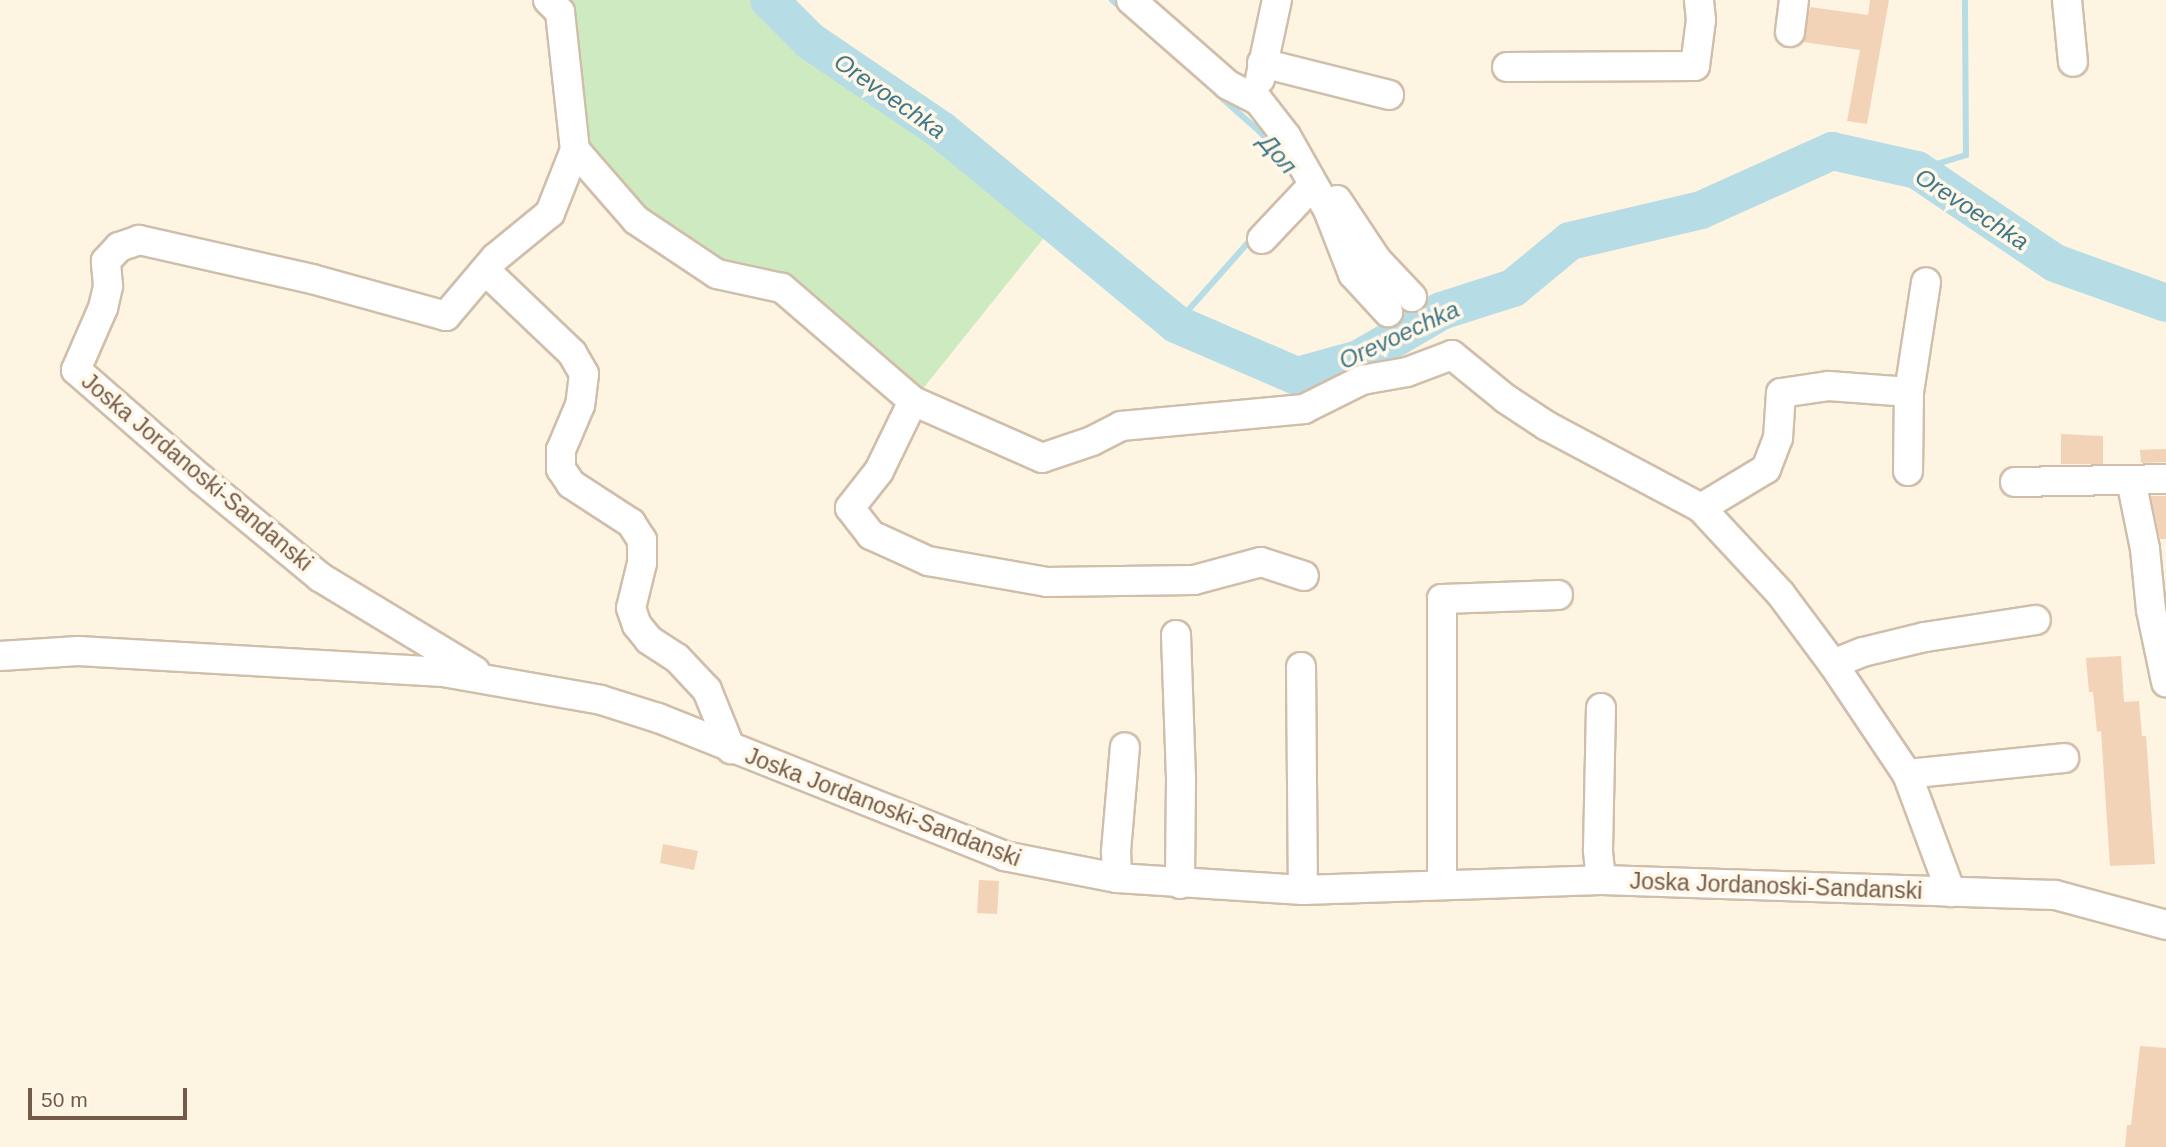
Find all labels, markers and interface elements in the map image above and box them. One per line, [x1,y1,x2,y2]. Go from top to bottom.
water label: Orevoechka [829,47,951,145]
water label: Дол [1253,128,1303,180]
water label: Orevoechka [1910,162,2034,256]
water label: Orevoechka [1334,295,1464,375]
street label: Joska Jordanoski-Sandanski [76,367,318,577]
street label: Joska Jordanoski-Sandanski [741,742,1025,872]
street label: Joska Jordanoski-Sandanski [1629,867,1923,905]
scale bar [32,1074,191,1118]
text: 50 m [41,1088,88,1111]

